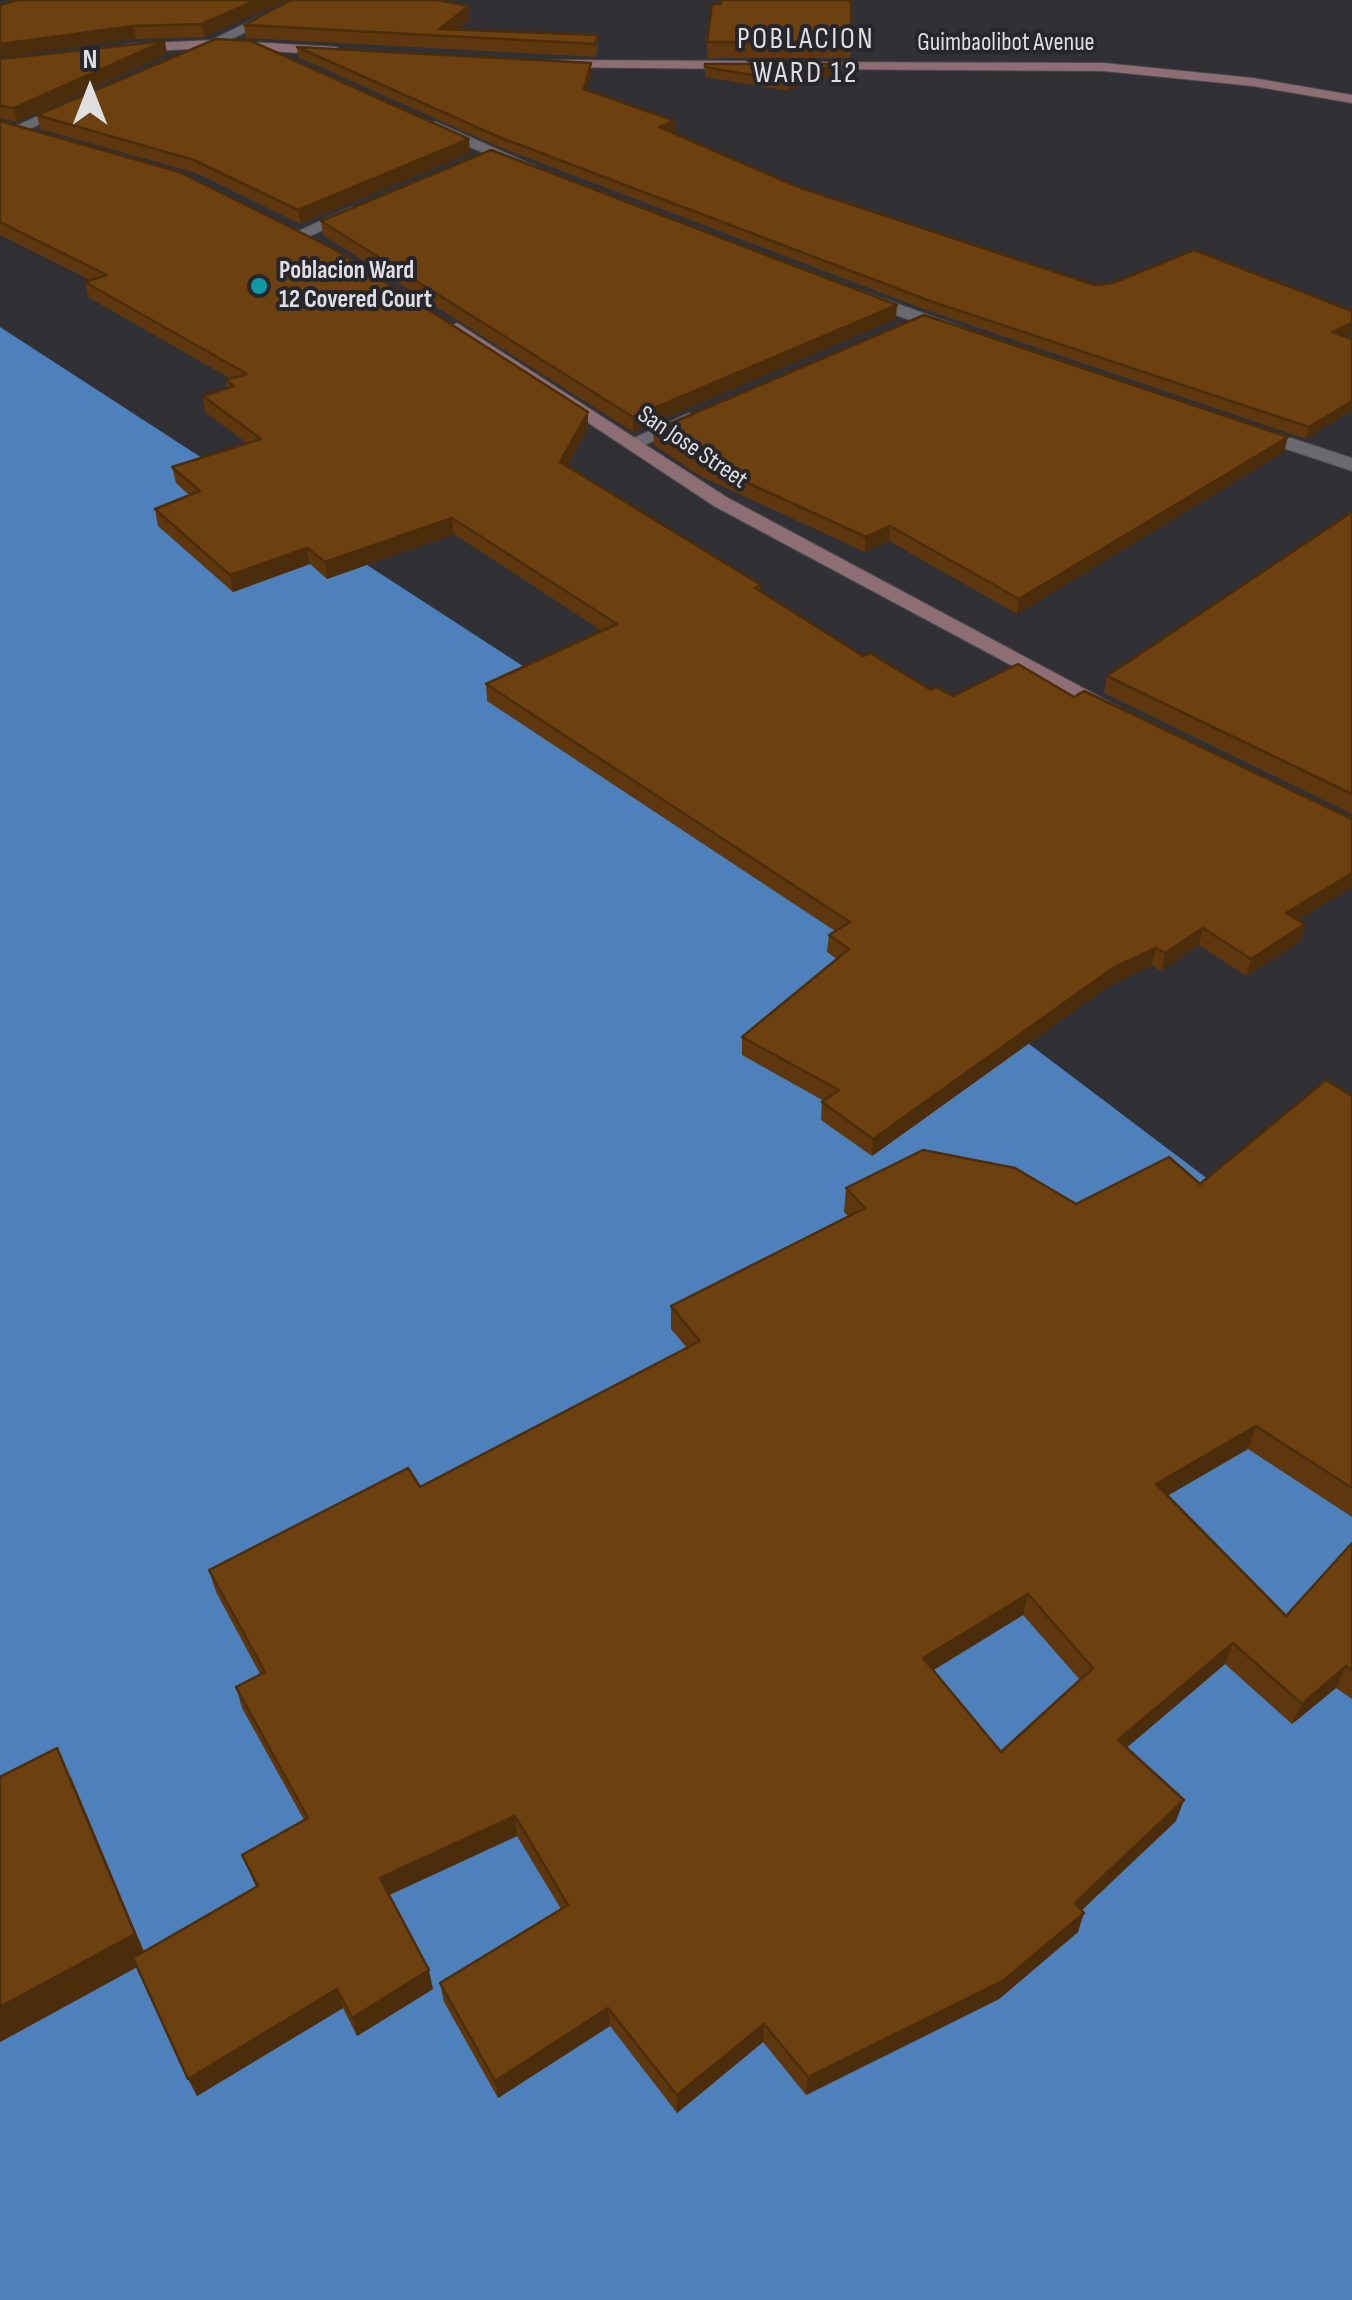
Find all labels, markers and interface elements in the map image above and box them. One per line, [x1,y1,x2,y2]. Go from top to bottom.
district label: POBLACION WARD 12 [737,22,875,92]
street label: Guimbaolibot Avenue [917,29,1095,59]
north arrow [40,40,140,140]
text: N [83,43,97,76]
place label: Poblacion Ward 12 Covered Court [279,257,432,316]
marker: Poblacion Ward 12 Covered Court [248,275,270,297]
street label: San Jose Street [631,400,753,496]

